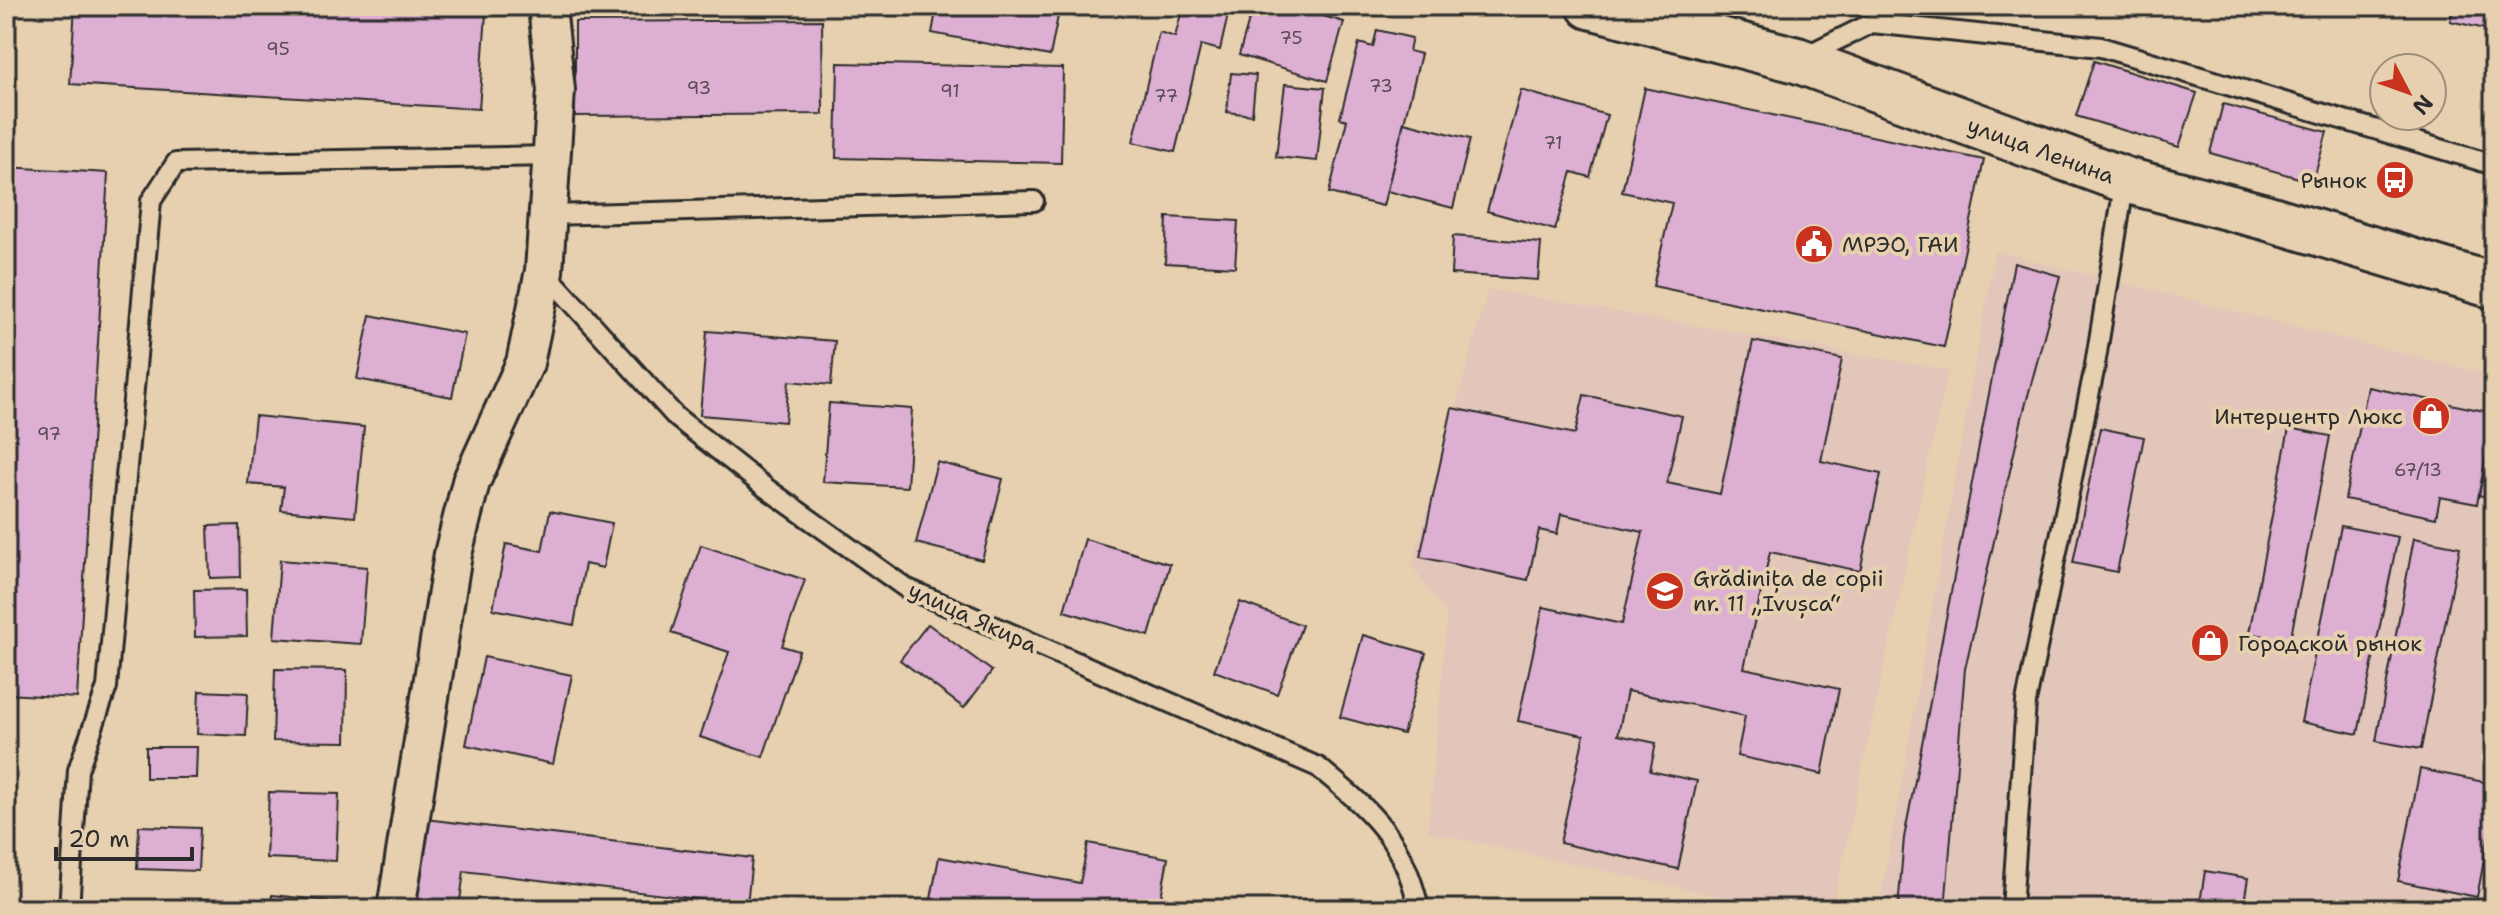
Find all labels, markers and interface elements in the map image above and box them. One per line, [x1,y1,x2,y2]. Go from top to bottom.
house number: 75 [1280,26,1302,50]
house number: 95 [266,37,290,61]
north arrow [2368,52,2448,132]
house number: 73 [1369,74,1393,98]
house number: 93 [687,76,711,100]
house number: 91 [940,79,960,103]
house number: 77 [1154,84,1178,108]
text: N [2406,89,2439,121]
street label: улица Ленина [1963,110,2119,191]
house number: 71 [1543,131,1563,155]
bus stop icon: Рынок [2374,159,2416,201]
place label: Рынок [2301,166,2367,195]
public building icon: МРЭО, ГАИ [1793,223,1835,265]
place label: МРЭО, ГАИ [1842,230,1959,259]
shop icon: Интерцентр Люкс [2410,395,2452,437]
place label: Интерцентр Люкс [2214,402,2403,431]
house number: 97 [37,422,61,446]
house number: 67/13 [2394,458,2442,482]
place label: Grădinița de copii nr. 11 „Ivușca“ [1693,564,1884,619]
school or university icon: Grădinița de copii nr. 11 „Ivușca“ [1644,570,1686,612]
street label: улица Якира [904,575,1042,660]
shop icon: Городской рынок [2189,622,2231,664]
place label: Городской рынок [2238,629,2422,658]
scale bar [56,811,192,861]
text: 20 m [68,823,130,855]

